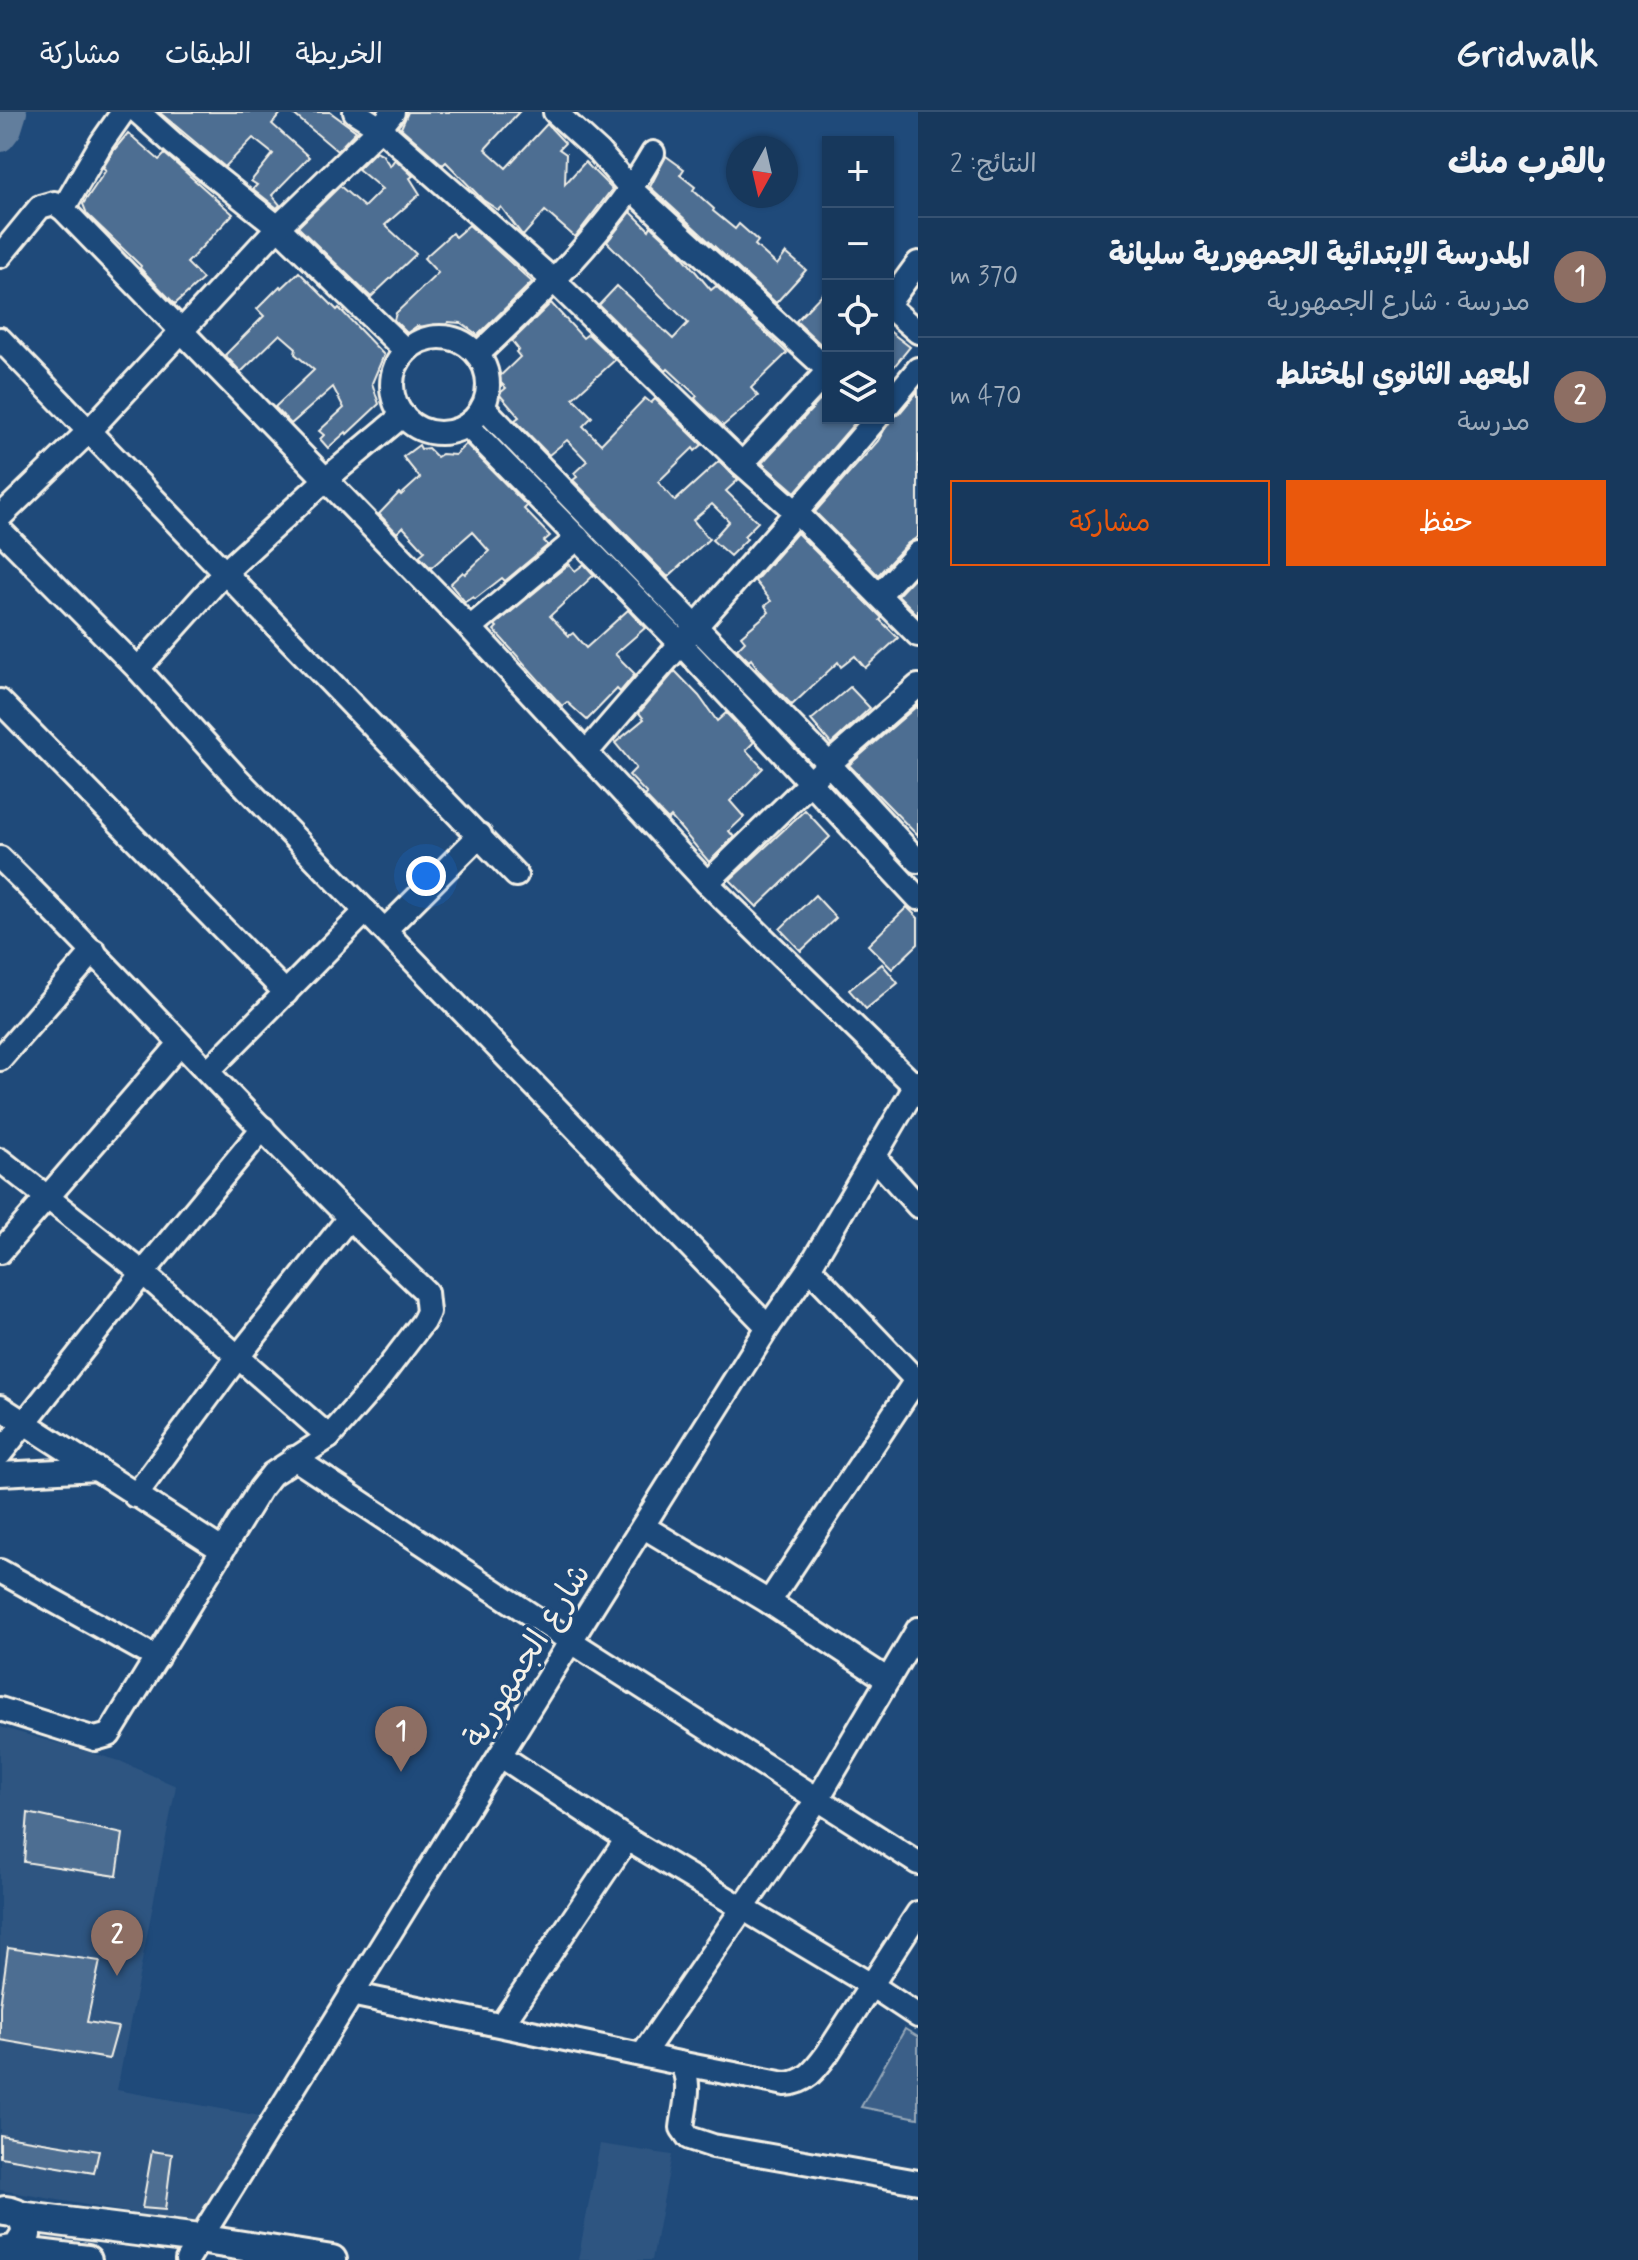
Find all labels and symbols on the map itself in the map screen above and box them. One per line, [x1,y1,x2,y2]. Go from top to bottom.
north arrow [726,136,798,208]
your location [406,856,446,896]
street label: شارع الجمهورية [454,1556,601,1756]
pin: 1 [375,1706,427,1772]
pin: 2 [91,1910,143,1976]

